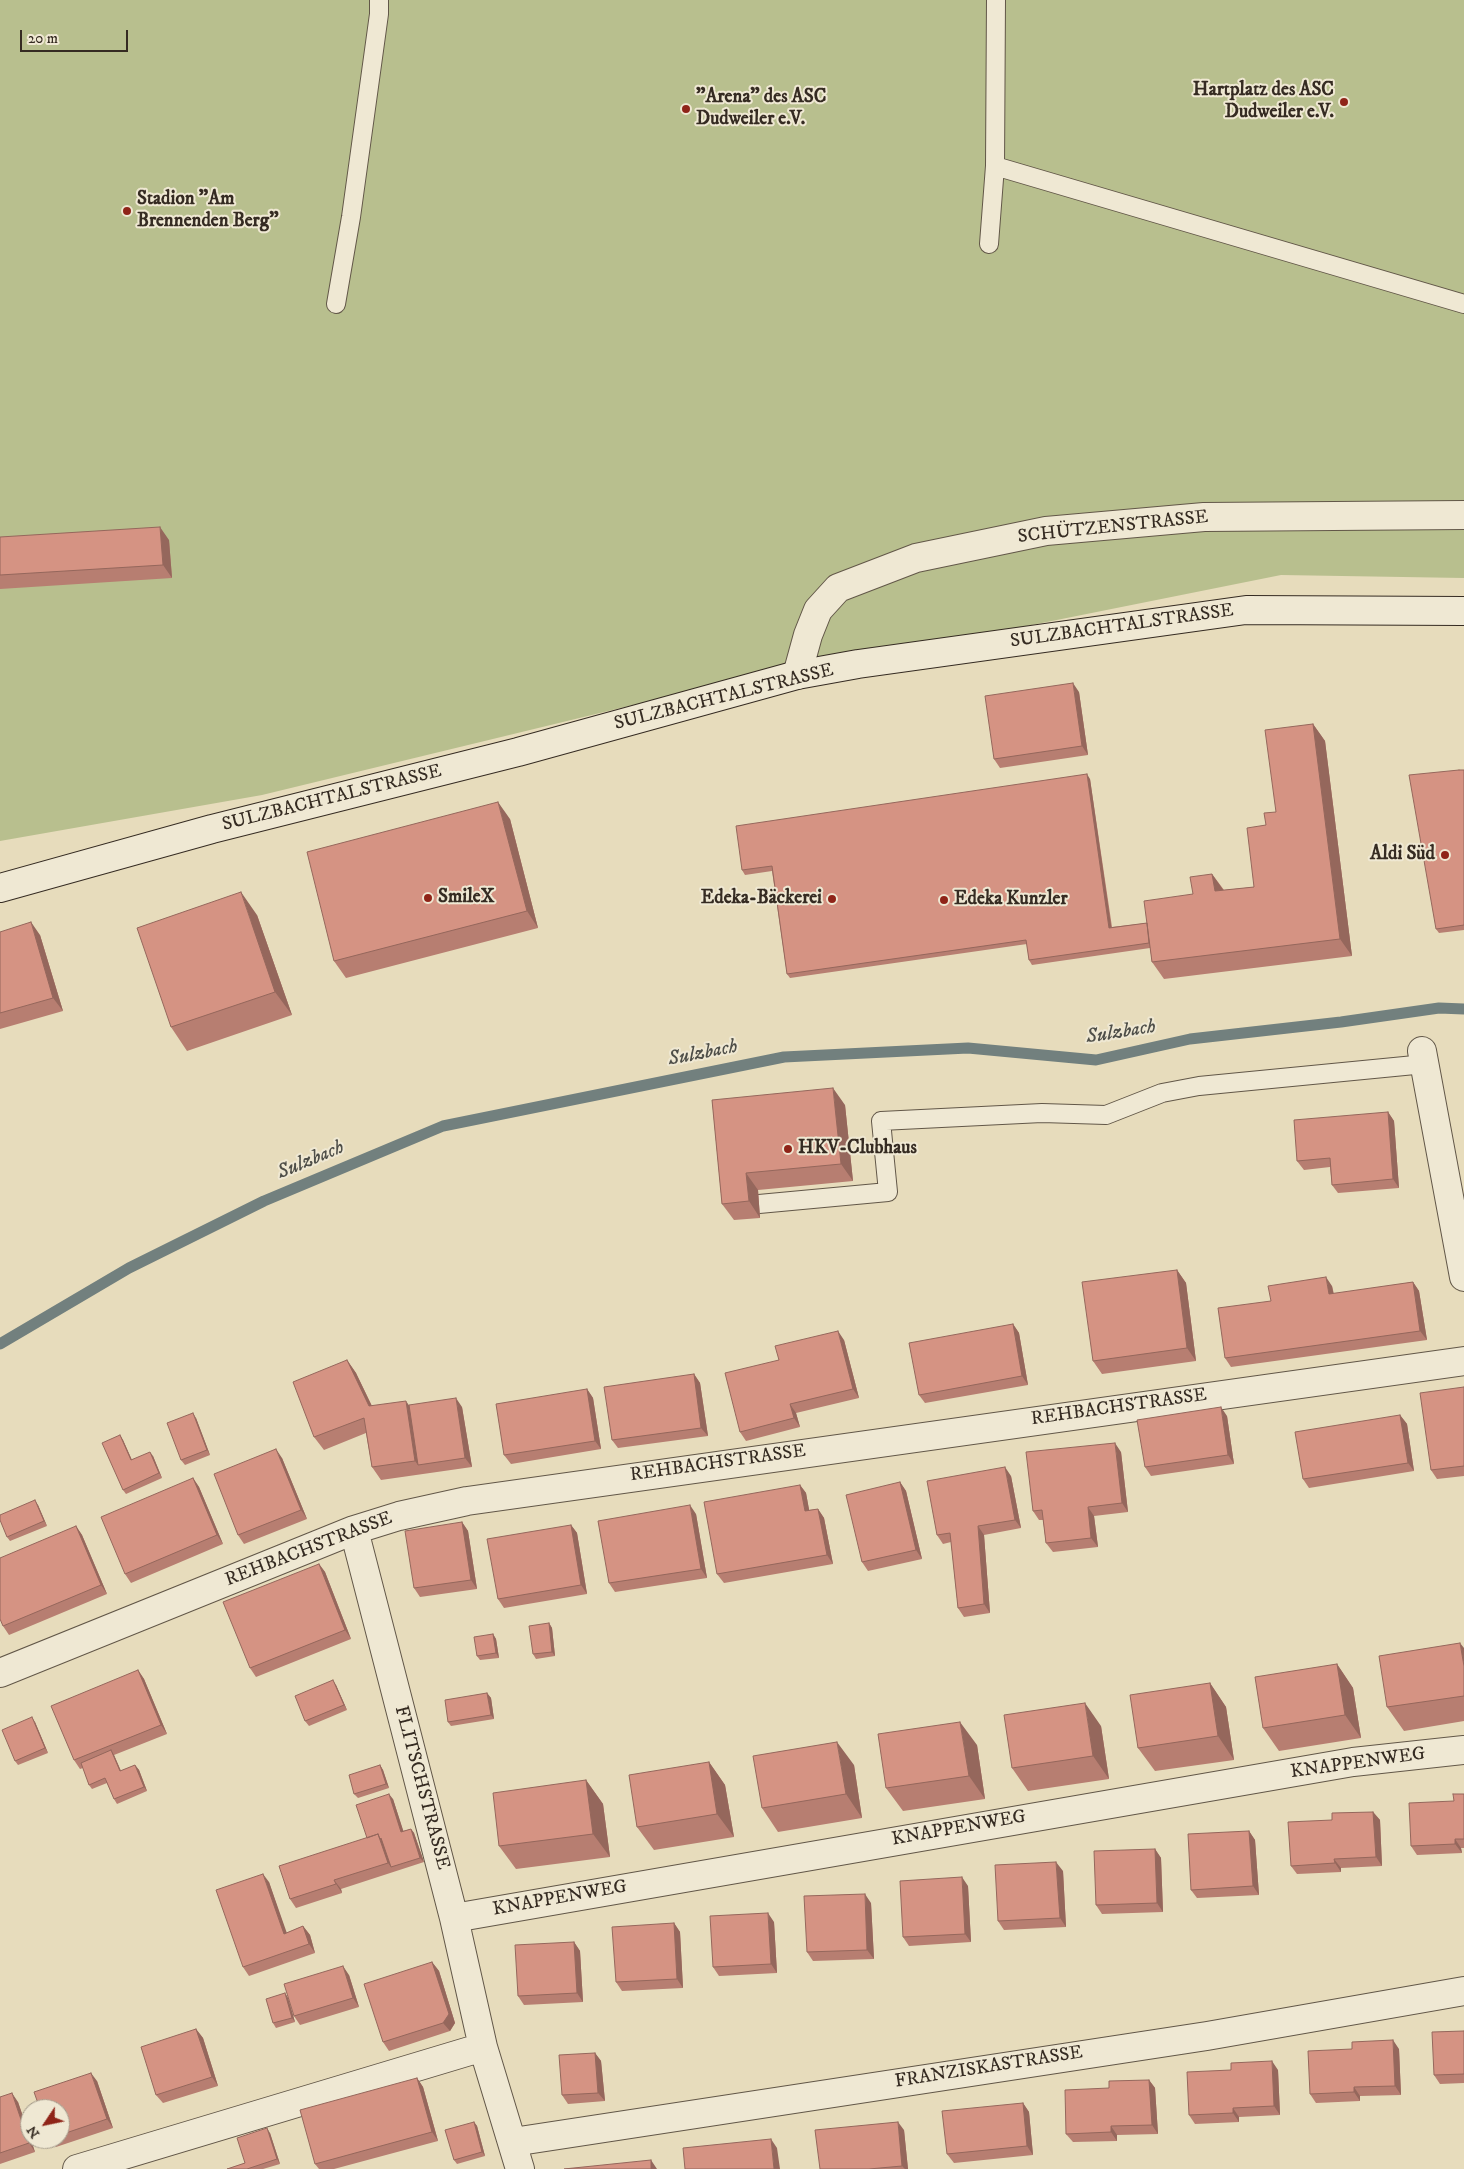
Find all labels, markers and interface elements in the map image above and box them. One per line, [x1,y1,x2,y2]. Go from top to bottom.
scale bar [22,20,130,52]
text: 20 m [28,29,58,48]
place label: Hartplatz des ASC Dudweiler e.V. [1193,80,1334,124]
place label: "Arena" des ASC Dudweiler e.V. [696,87,826,131]
marker: Hartplatz des ASC Dudweiler e.V. [1338,96,1350,108]
marker: "Arena" des ASC Dudweiler e.V. [680,103,692,115]
place label: Stadion "Am Brennenden Berg" [137,189,279,233]
marker: Stadion "Am Brennenden Berg" [121,205,133,217]
street label: SCHÜTZENSTRASSE [1017,507,1209,549]
street label: SULZBACHTALSTRASSE [1009,600,1235,654]
street label: SULZBACHTALSTRASSE [612,660,836,736]
street label: SULZBACHTALSTRASSE [220,761,444,837]
place label: Aldi Süd [1370,844,1435,866]
marker: Aldi Süd [1439,849,1451,861]
place label: SmileX [438,887,494,909]
place label: Edeka-Bäckerei [701,888,822,910]
place label: Edeka Kunzler [954,889,1067,911]
marker: SmileX [422,892,434,904]
marker: Edeka-Bäckerei [826,893,838,905]
marker: Edeka Kunzler [938,894,950,906]
water label: Sulzbach [1084,1016,1158,1050]
water label: Sulzbach [666,1036,740,1072]
water label: Sulzbach [274,1136,348,1186]
place label: HKV-Clubhaus [798,1138,917,1160]
marker: HKV-Clubhaus [782,1143,794,1155]
street label: REHBACHSTRASSE [1030,1384,1208,1432]
street label: REHBACHSTRASSE [629,1440,807,1488]
street label: REHBACHSTRASSE [222,1508,396,1592]
street label: FLITSCHSTRASSE [388,1704,454,1872]
street label: KNAPPENWEG [1289,1743,1427,1785]
street label: KNAPPENWEG [890,1806,1028,1852]
street label: KNAPPENWEG [491,1876,629,1922]
street label: FRANZISKASTRASSE [893,2042,1085,2094]
north arrow [20,2099,70,2149]
text: N [23,2122,44,2142]

